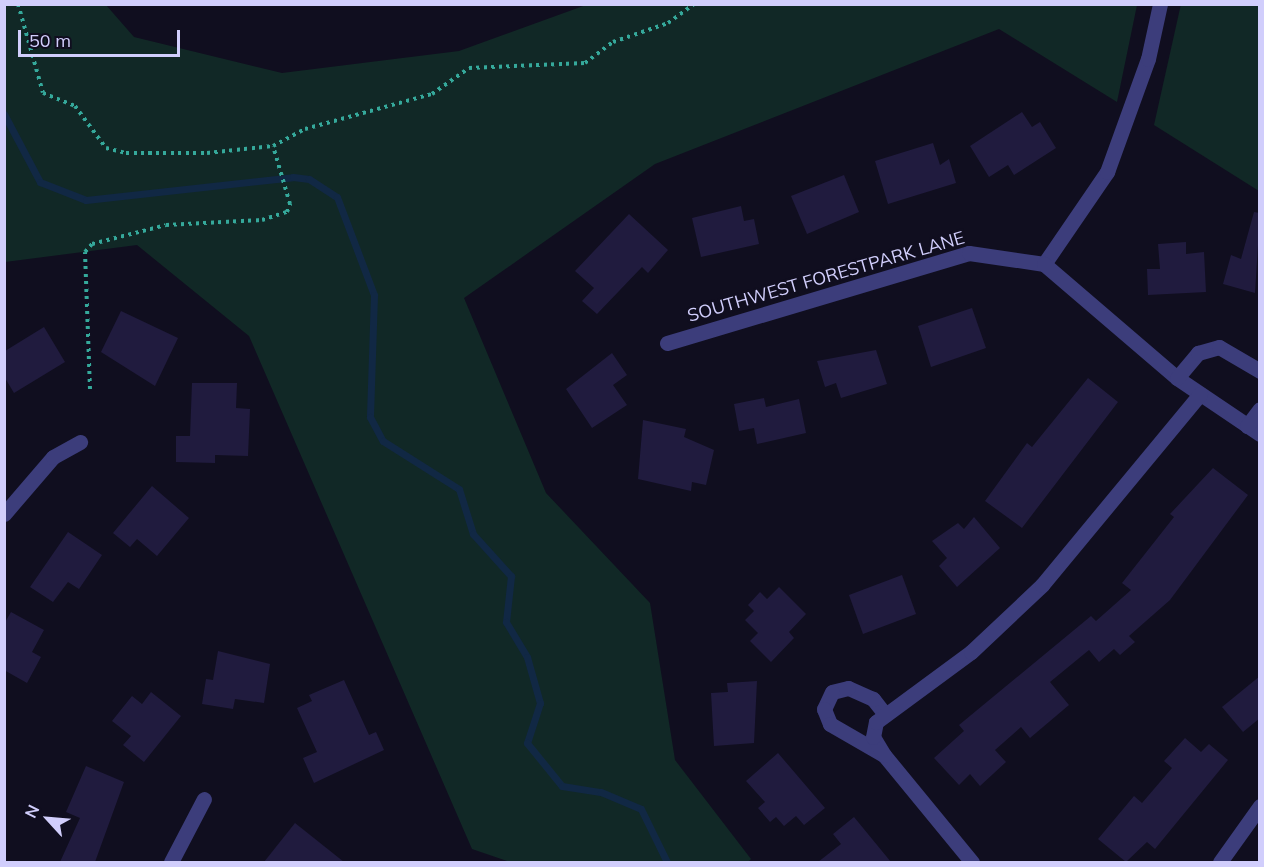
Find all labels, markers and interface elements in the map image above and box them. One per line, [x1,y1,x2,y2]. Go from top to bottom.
scale bar [21,18,183,56]
text: 50 m [29,29,71,52]
street label: SOUTHWEST FORESTPARK LANE [685,227,967,327]
north arrow [18,789,78,849]
text: N [20,801,43,821]

